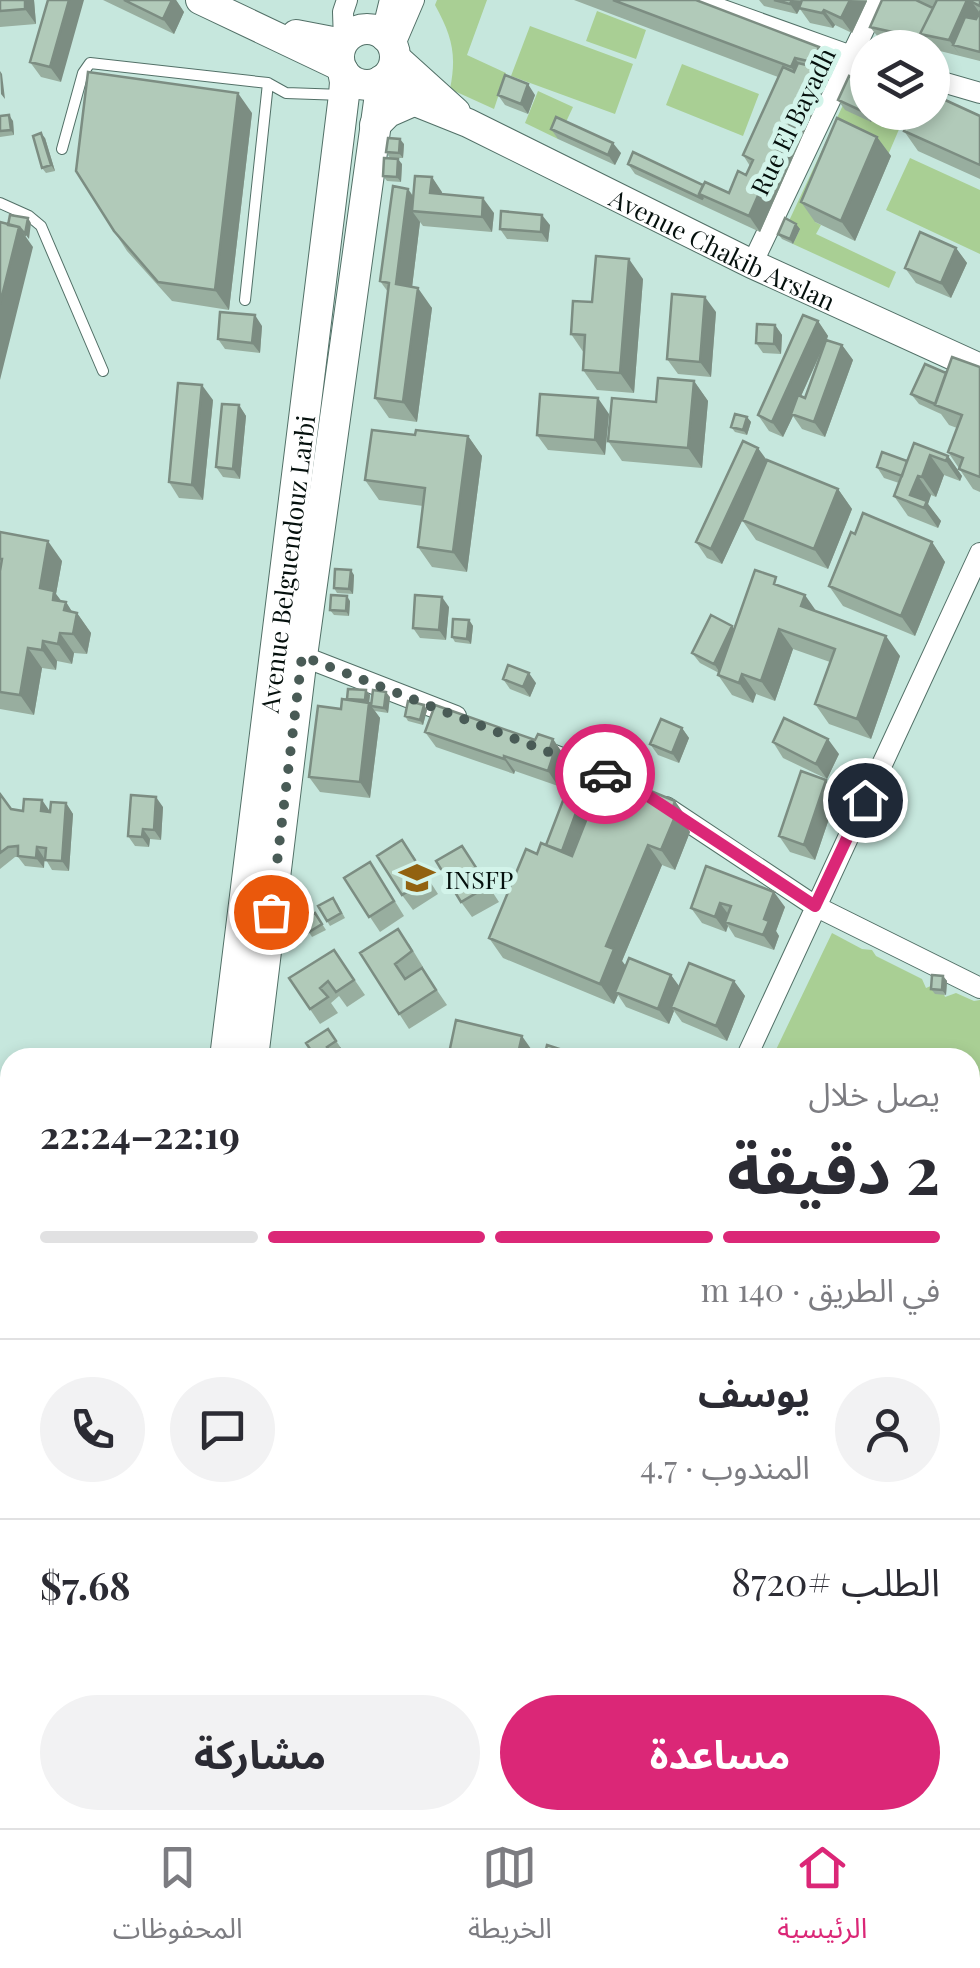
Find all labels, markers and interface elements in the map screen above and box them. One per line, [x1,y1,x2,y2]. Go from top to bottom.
map controls [850,30,950,130]
button: layers [850,30,950,130]
street label: Rue El Bayadh [742,42,842,200]
street label: Avenue Chakib Arslan [604,179,841,317]
street label: Avenue Belguendouz Larbi [251,413,321,715]
courier [555,724,655,824]
icon: car [578,747,633,802]
pin [823,758,908,843]
icon: home [838,773,893,828]
school or university icon: INSFP [398,859,436,897]
place label: INSFP [445,862,513,895]
pin [229,870,314,955]
icon: bag [244,885,299,940]
text: يصل خلال [808,1071,940,1114]
text: 22:19–22:24 [40,1108,240,1159]
text: 2 دقيقة [727,1124,940,1210]
text: في الطريق · 140 m [701,1267,940,1310]
text: يوسف [698,1366,810,1417]
button: phone [40,1377,145,1482]
button: chat [170,1377,275,1482]
button: person [835,1377,940,1482]
text: المندوب · 4.7 [640,1444,810,1487]
text: الطلب #8720 [731,1555,940,1606]
text: $7.68 [40,1559,131,1610]
button: مشاركة [40,1695,480,1810]
button: مساعدة [500,1695,940,1810]
tab: المحفوظات [113,1840,243,1959]
tab: الخريطة [468,1840,552,1959]
tab: الرئيسية [777,1840,867,1959]

